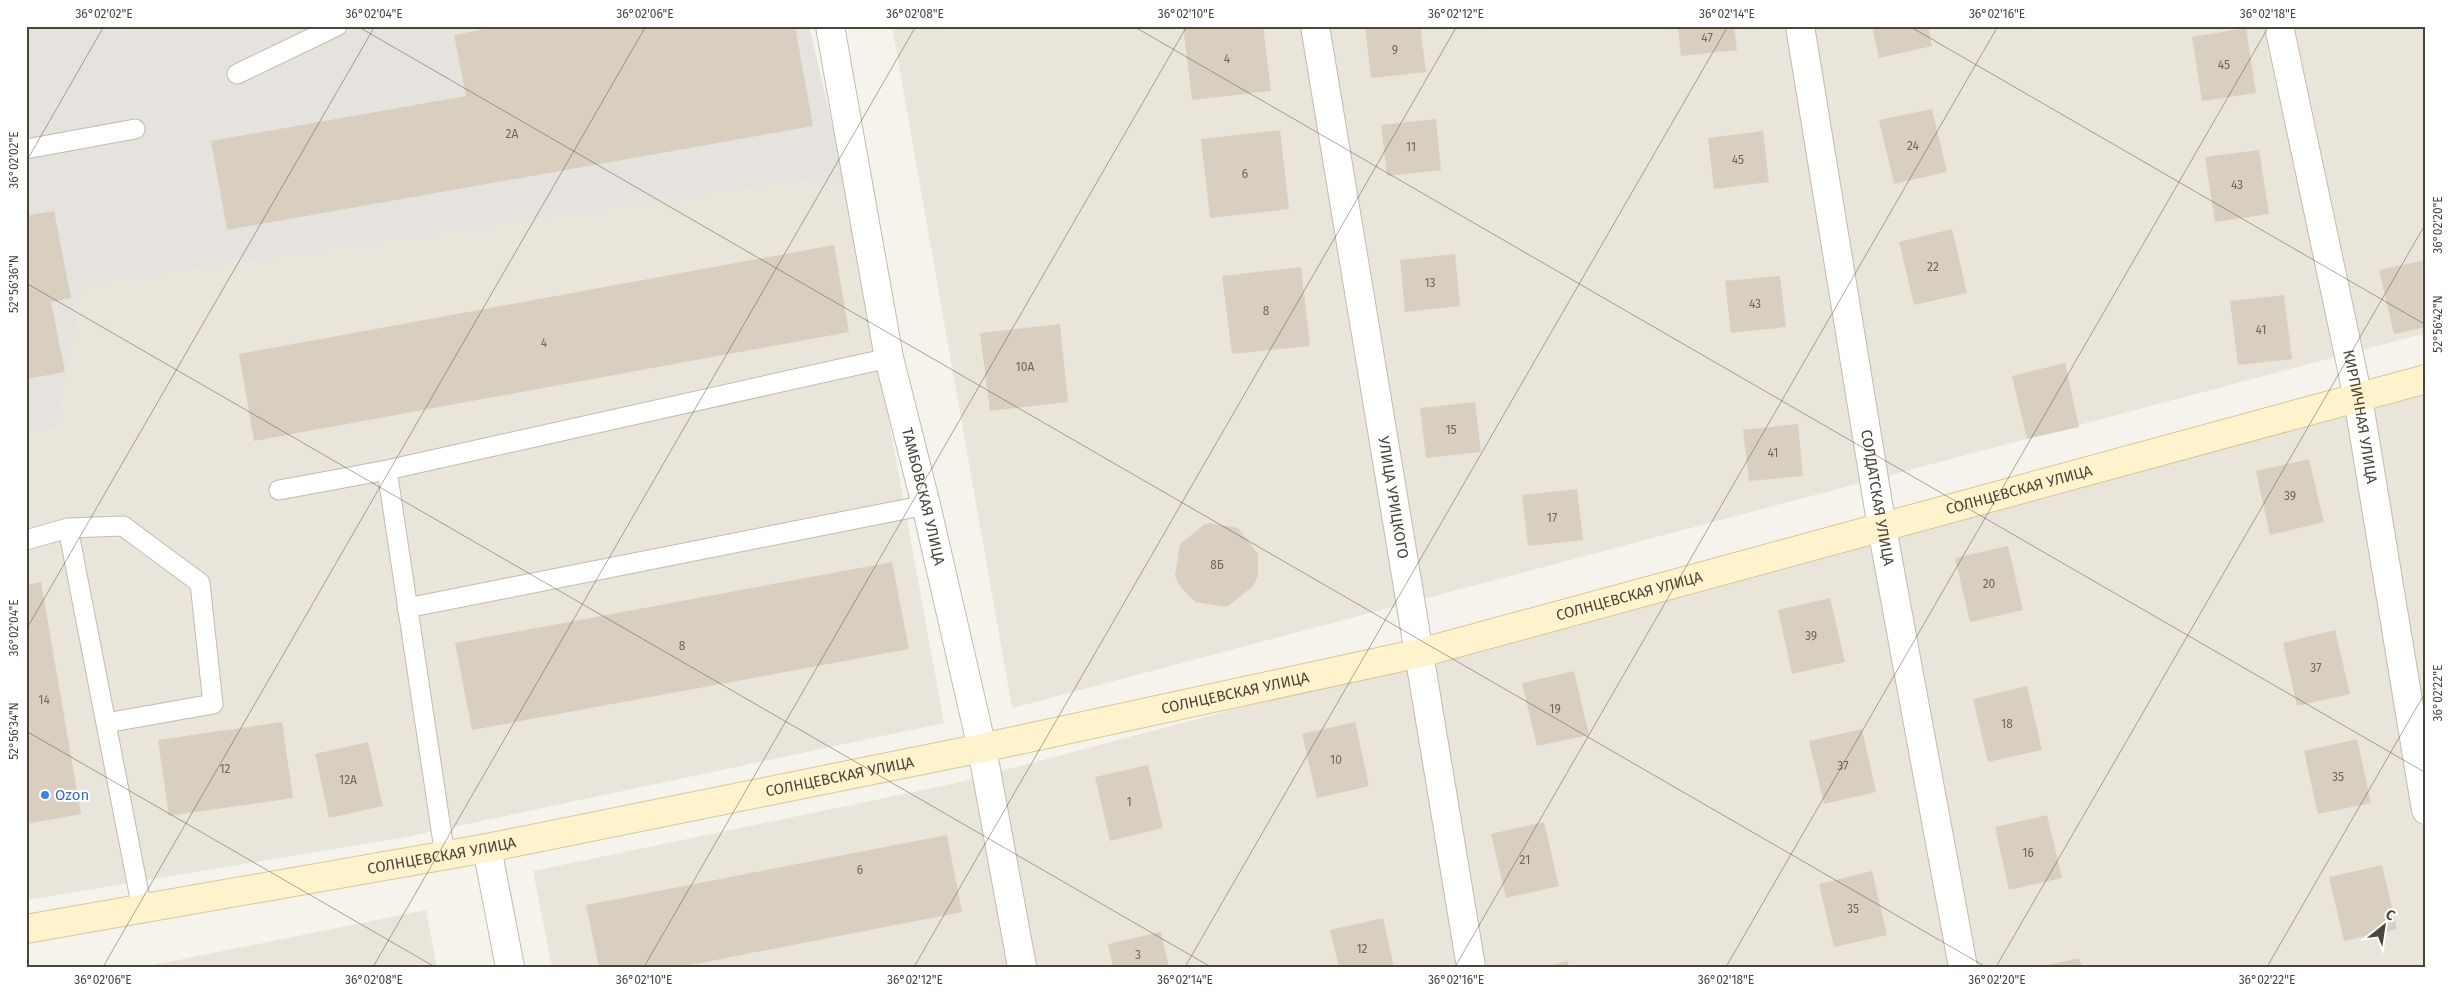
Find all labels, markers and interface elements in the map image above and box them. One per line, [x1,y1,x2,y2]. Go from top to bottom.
text: 36°02'02"E [75,7,133,21]
text: 36°02'04"E [345,7,403,21]
text: 36°02'06"E [616,7,674,21]
text: 36°02'08"E [886,7,944,21]
text: 36°02'10"E [1158,7,1214,21]
text: 36°02'12"E [1428,7,1484,21]
text: 36°02'14"E [1699,7,1755,21]
text: 36°02'16"E [1969,7,2025,21]
text: 36°02'18"E [2240,7,2296,21]
house number: 47 [1701,31,1713,45]
house number: 9 [1392,43,1398,57]
house number: 4 [1224,52,1231,66]
house number: 45 [2218,58,2230,72]
house number: 2А [506,127,519,141]
text: 36°02'02"E [7,131,21,189]
house number: 24 [1907,139,1920,153]
house number: 11 [1406,140,1416,154]
house number: 45 [1732,153,1744,167]
house number: 6 [1242,167,1248,181]
house number: 43 [2231,178,2243,192]
text: 36°02'20"E [2431,196,2445,254]
text: 52°56'36"N [7,255,21,313]
house number: 22 [1927,260,1939,274]
house number: 13 [1424,276,1436,290]
text: 52°56'42"N [2431,295,2445,353]
house number: 43 [1749,297,1761,311]
house number: 8 [1263,304,1270,318]
house number: 41 [2256,323,2266,337]
house number: 4 [541,336,548,350]
street label: КИРПИЧНАЯ УЛИЦА [2339,348,2381,485]
house number: 10А [1016,360,1035,374]
house number: 15 [1445,423,1457,437]
street label: ТАМБОВСКАЯ УЛИЦА [898,426,949,568]
street label: СОЛДАТСКАЯ УЛИЦА [1857,428,1898,568]
street label: УЛИЦА УРИЦКОГО [1374,435,1412,560]
house number: 41 [1768,446,1778,460]
street label: СОЛНЦЕВСКАЯ УЛИЦА [1944,461,2094,518]
house number: 39 [2284,489,2296,503]
house number: 17 [1547,511,1557,525]
house number: 8Б [1210,558,1224,572]
street label: СОЛНЦЕВСКАЯ УЛИЦА [1554,567,1705,625]
house number: 20 [1983,577,1996,591]
text: 36°02'04"E [7,599,21,657]
house number: 39 [1805,629,1817,643]
house number: 8 [679,639,686,653]
house number: 37 [2310,661,2322,675]
text: 36°02'22"E [2431,665,2445,721]
street label: СОЛНЦЕВСКАЯ УЛИЦА [1159,668,1311,718]
house number: 14 [38,693,50,707]
text: 52°56'34"N [7,702,21,760]
house number: 19 [1549,702,1561,716]
house number: 18 [2001,717,2013,731]
street label: СОЛНЦЕВСКАЯ УЛИЦА [764,753,916,800]
house number: 10 [1330,753,1342,767]
house number: 37 [1837,759,1849,773]
house number: 12 [219,762,231,776]
house number: 35 [2332,770,2344,784]
house number: 12А [339,773,357,787]
place label: Ozon [55,786,89,804]
marker: Ozon [39,789,51,801]
house number: 1 [1126,795,1132,809]
street label: СОЛНЦЕВСКАЯ УЛИЦА [366,833,518,878]
house number: 16 [2022,846,2034,860]
house number: 21 [1520,853,1530,867]
house number: 6 [857,863,863,877]
north arrow [2360,900,2410,950]
house number: 35 [1847,902,1859,916]
text: С [2383,906,2398,925]
house number: 12 [1356,942,1368,956]
house number: 3 [1135,948,1141,962]
text: 36°02'06"E [74,973,132,987]
text: 36°02'08"E [345,973,403,987]
text: 36°02'10"E [616,973,672,987]
text: 36°02'12"E [887,973,943,987]
text: 36°02'14"E [1157,973,1213,987]
text: 36°02'16"E [1428,973,1484,987]
text: 36°02'18"E [1698,973,1754,987]
text: 36°02'20"E [1968,973,2026,987]
text: 36°02'22"E [2239,973,2295,987]

